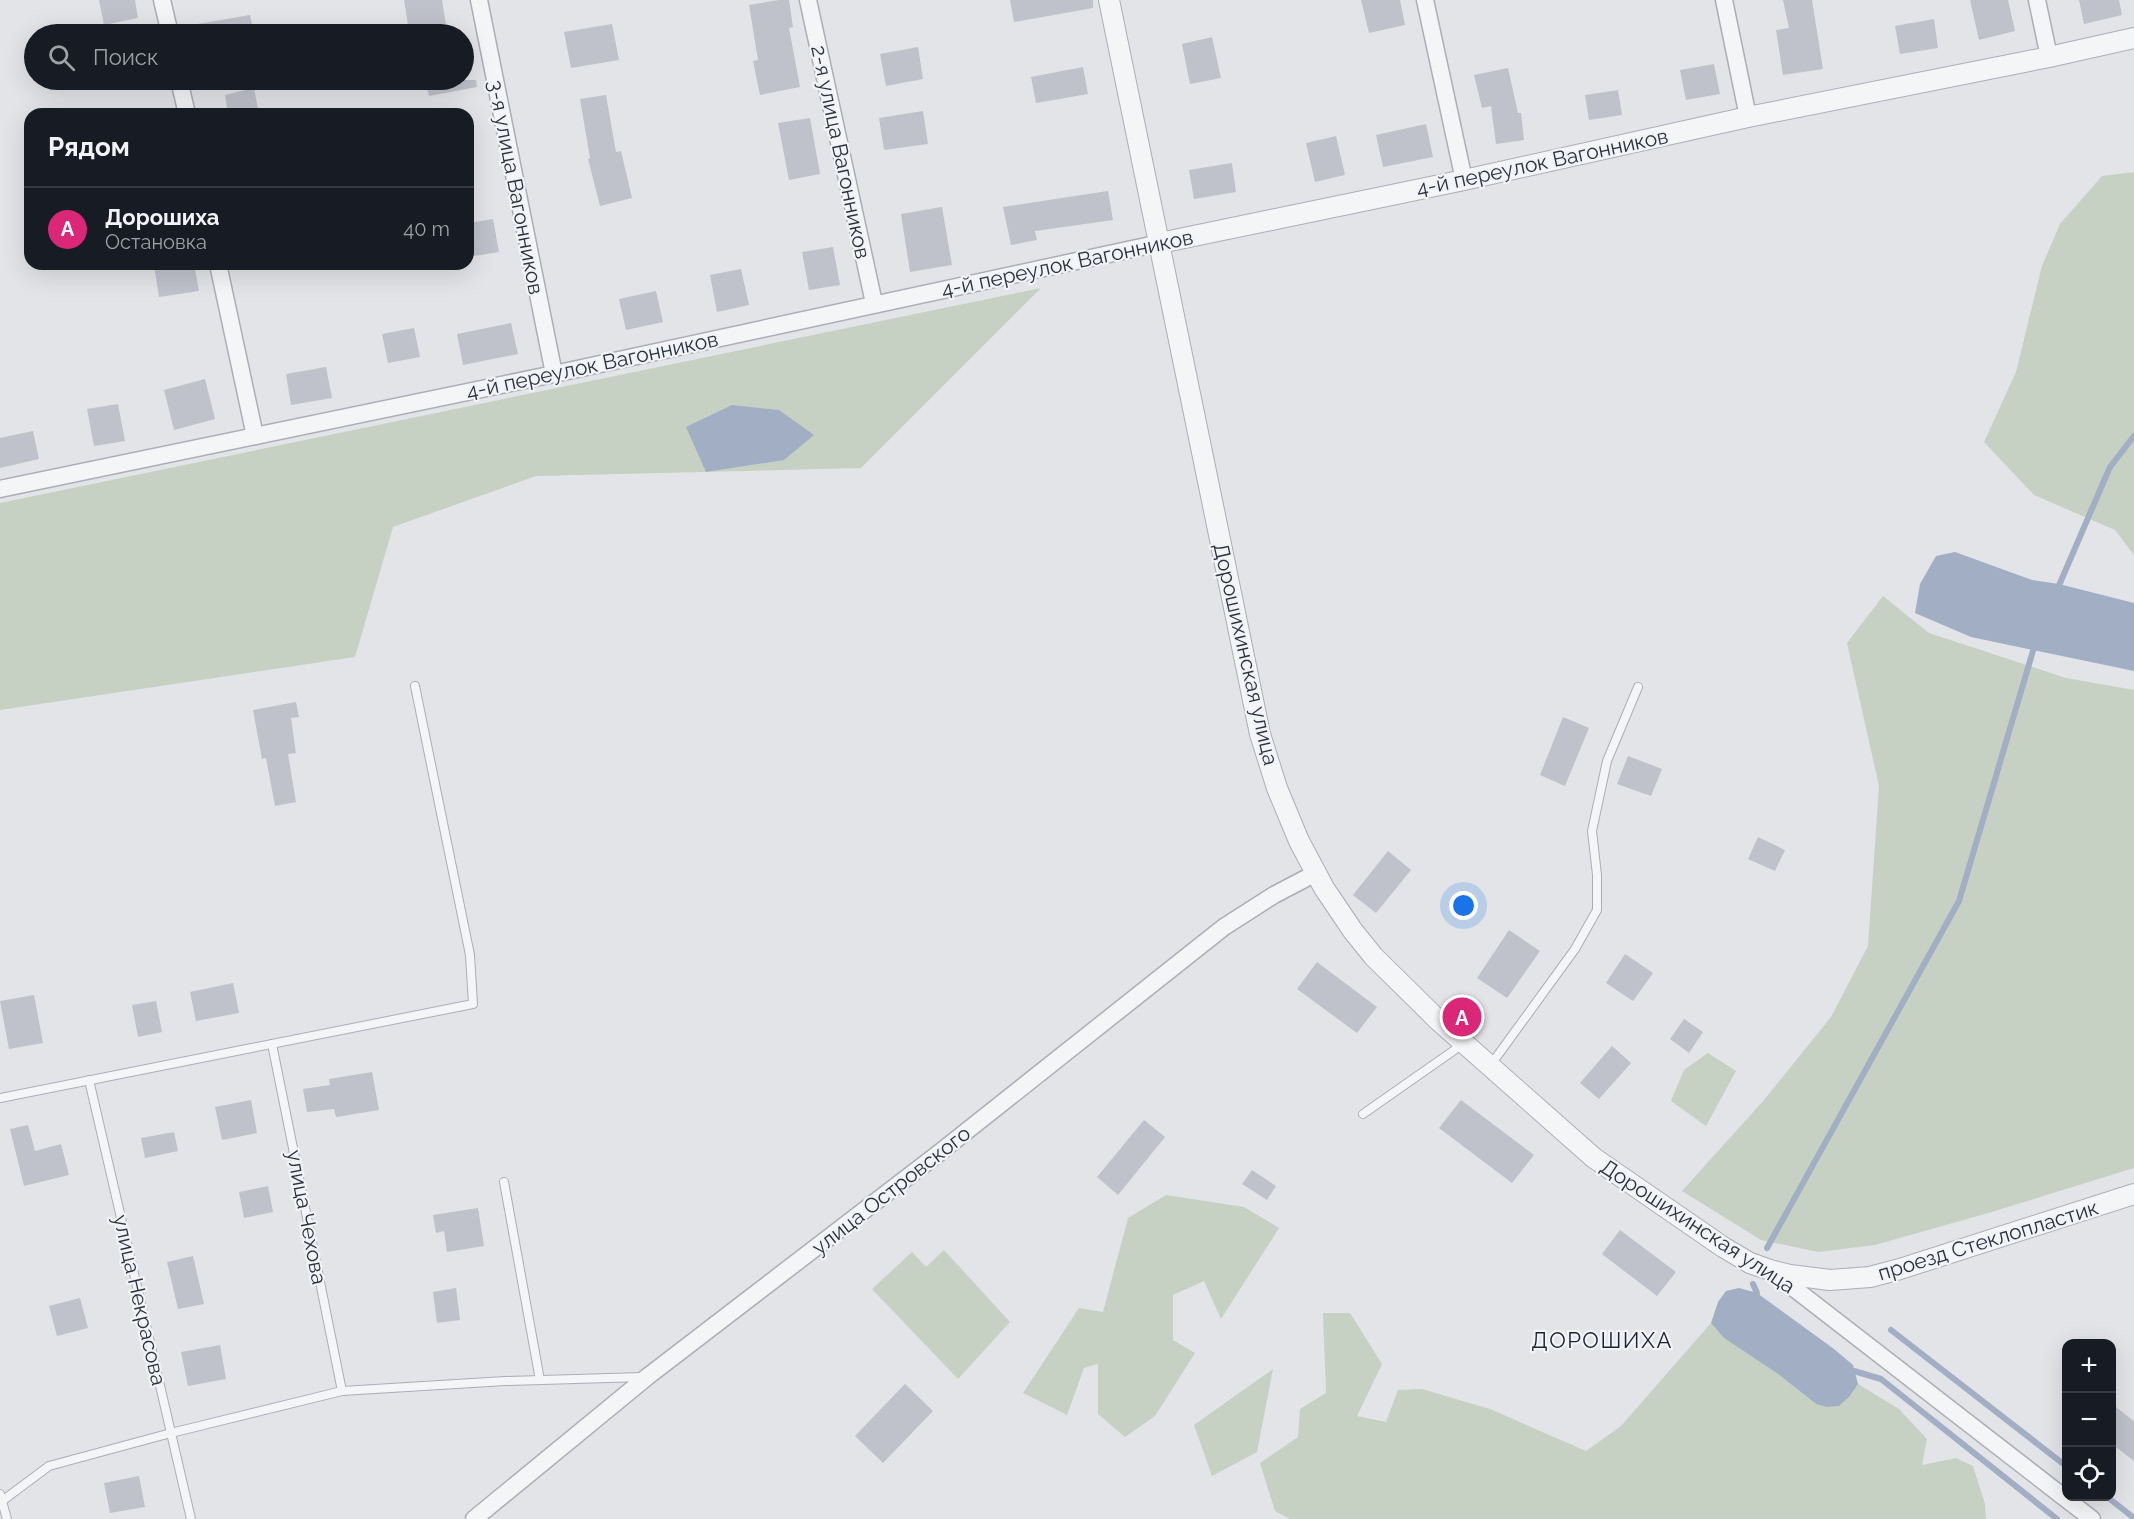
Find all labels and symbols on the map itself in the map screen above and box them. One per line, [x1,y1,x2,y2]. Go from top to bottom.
street label: 2-я улица Вагонников [806,43,876,261]
street label: 3-я улица Вагонников [483,78,549,296]
street label: 4-й переулок Вагонников [1414,123,1670,201]
street label: 4-й переулок Вагонников [939,224,1195,302]
street label: 4-й переулок Вагонников [464,326,720,404]
street label: Дорошихинская улица [1208,541,1284,767]
your location [1449,891,1478,920]
pin: A [1442,994,1482,1040]
street label: улица Островского [807,1120,975,1260]
street label: улица Чехова [282,1148,332,1286]
street label: Дорошихинская улица [1596,1154,1800,1298]
street label: проезд Стеклопластик [1875,1195,2101,1285]
street label: улица Некрасова [108,1212,172,1388]
district label: ДОРОШИХА [1531,1327,1673,1353]

